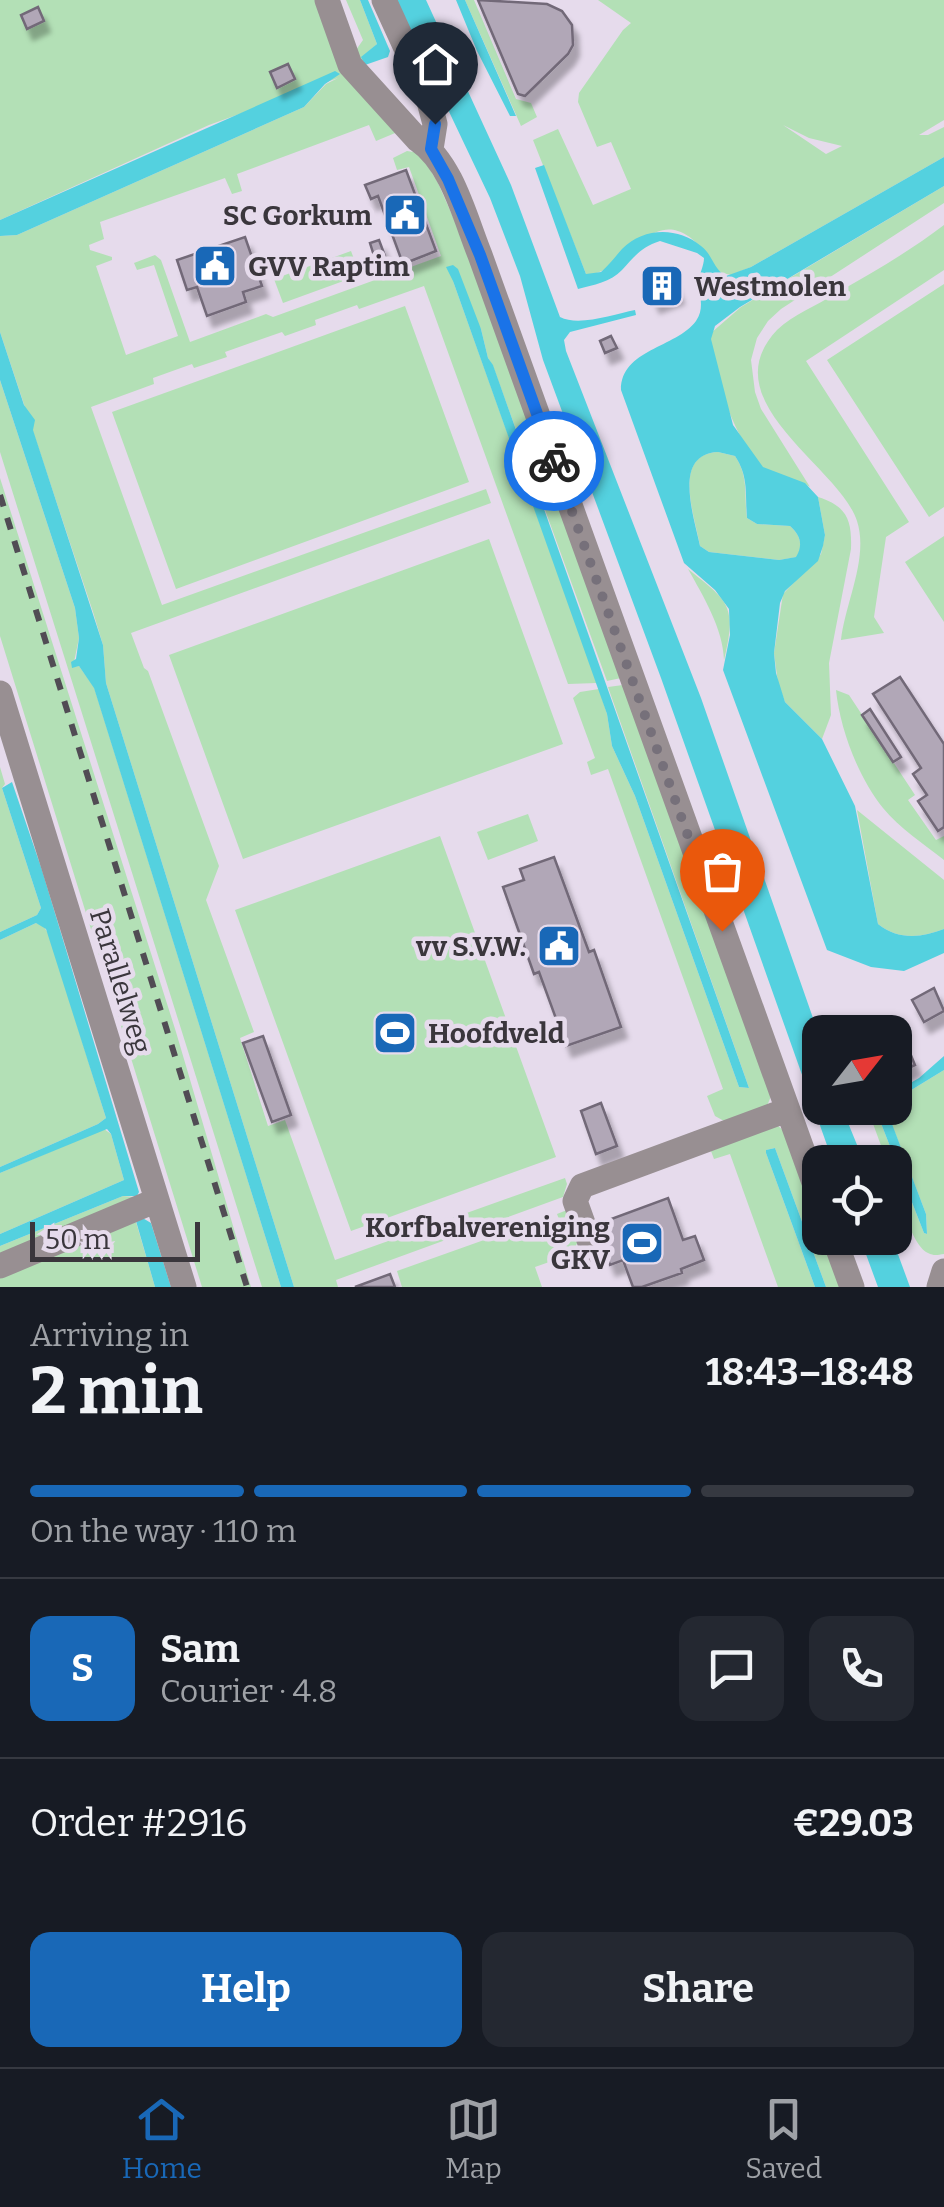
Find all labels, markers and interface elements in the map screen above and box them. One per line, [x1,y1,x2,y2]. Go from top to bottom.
pin [393,22,478,125]
icon: home [408,37,463,92]
public building icon: SC Gorkum [382,192,428,238]
place label: SC Gorkum [223,199,372,232]
public building icon: GVV Raptim [192,243,238,289]
place label: GVV Raptim [248,250,410,283]
building icon: Westmolen [639,263,685,309]
place label: Westmolen [694,270,846,303]
courier [504,411,604,511]
icon: bike [527,434,582,489]
pin [680,829,765,932]
icon: bag [695,844,750,899]
street label: Parallelweg [83,905,158,1058]
public building icon: vv S.V.W. [536,923,582,969]
place label: vv S.V.W. [415,930,526,963]
sports icon: Hoofdveld [372,1010,418,1056]
north arrow [802,1015,912,1125]
map controls [802,1015,912,1255]
place label: Hoofdveld [428,1017,565,1050]
button: locate [802,1145,912,1255]
place label: Korfbalvereniging GKV [365,1211,610,1276]
scale bar [30,1217,200,1262]
sports icon: Korfbalvereniging GKV [619,1220,665,1266]
text: 50 m [45,1223,110,1256]
text: Arriving in [30,1316,189,1354]
text: 18:43–18:48 [705,1349,914,1395]
text: 2 min [30,1352,203,1430]
text: On the way · 110 m [30,1512,296,1550]
button: chat [679,1616,784,1721]
button: phone [809,1616,914,1721]
text: Sam [160,1626,240,1672]
text: S [71,1645,94,1691]
text: Courier · 4.8 [160,1672,337,1710]
text: Order #2916 [30,1800,247,1846]
text: €29.03 [793,1800,914,1846]
button: Help [30,1932,462,2047]
button: Share [482,1932,914,2047]
tab: Home [122,2092,202,2185]
tab: Map [445,2092,502,2185]
tab: Saved [745,2092,822,2185]

